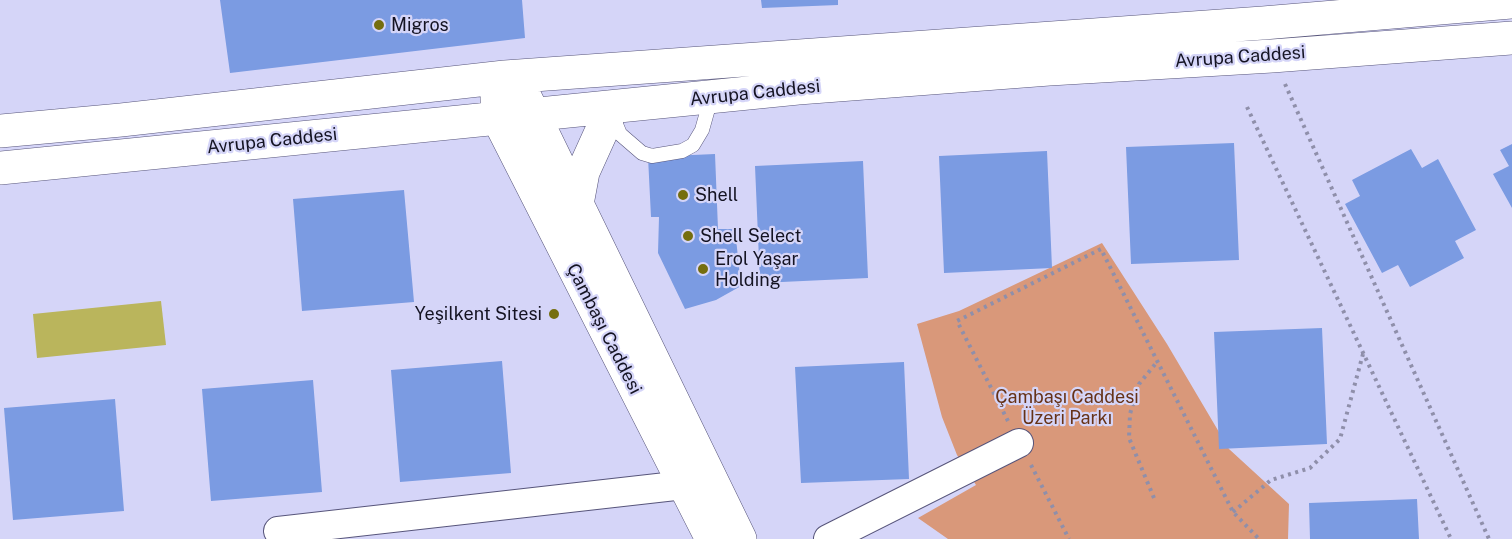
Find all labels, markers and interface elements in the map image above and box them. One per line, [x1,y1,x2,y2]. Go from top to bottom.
place label: Migros [391,14,449,36]
marker: Migros [372,18,386,32]
street label: Avrupa Caddesi [1174,42,1306,72]
street label: Avrupa Caddesi [689,75,821,111]
street label: Avrupa Caddesi [206,123,338,159]
place label: Shell [695,184,738,206]
marker: Shell [676,188,690,202]
place label: Shell Select [700,225,801,247]
marker: Shell Select [681,229,695,243]
place label: Erol Yaşar Holding [715,248,799,290]
street label: Çambaşı Caddesi [562,260,646,398]
marker: Erol Yaşar Holding [696,262,710,276]
place label: Yeşilkent Sitesi [415,303,542,325]
marker: Yeşilkent Sitesi [547,307,561,321]
park label: Çambaşı Caddesi Üzeri Parkı [995,386,1139,428]

